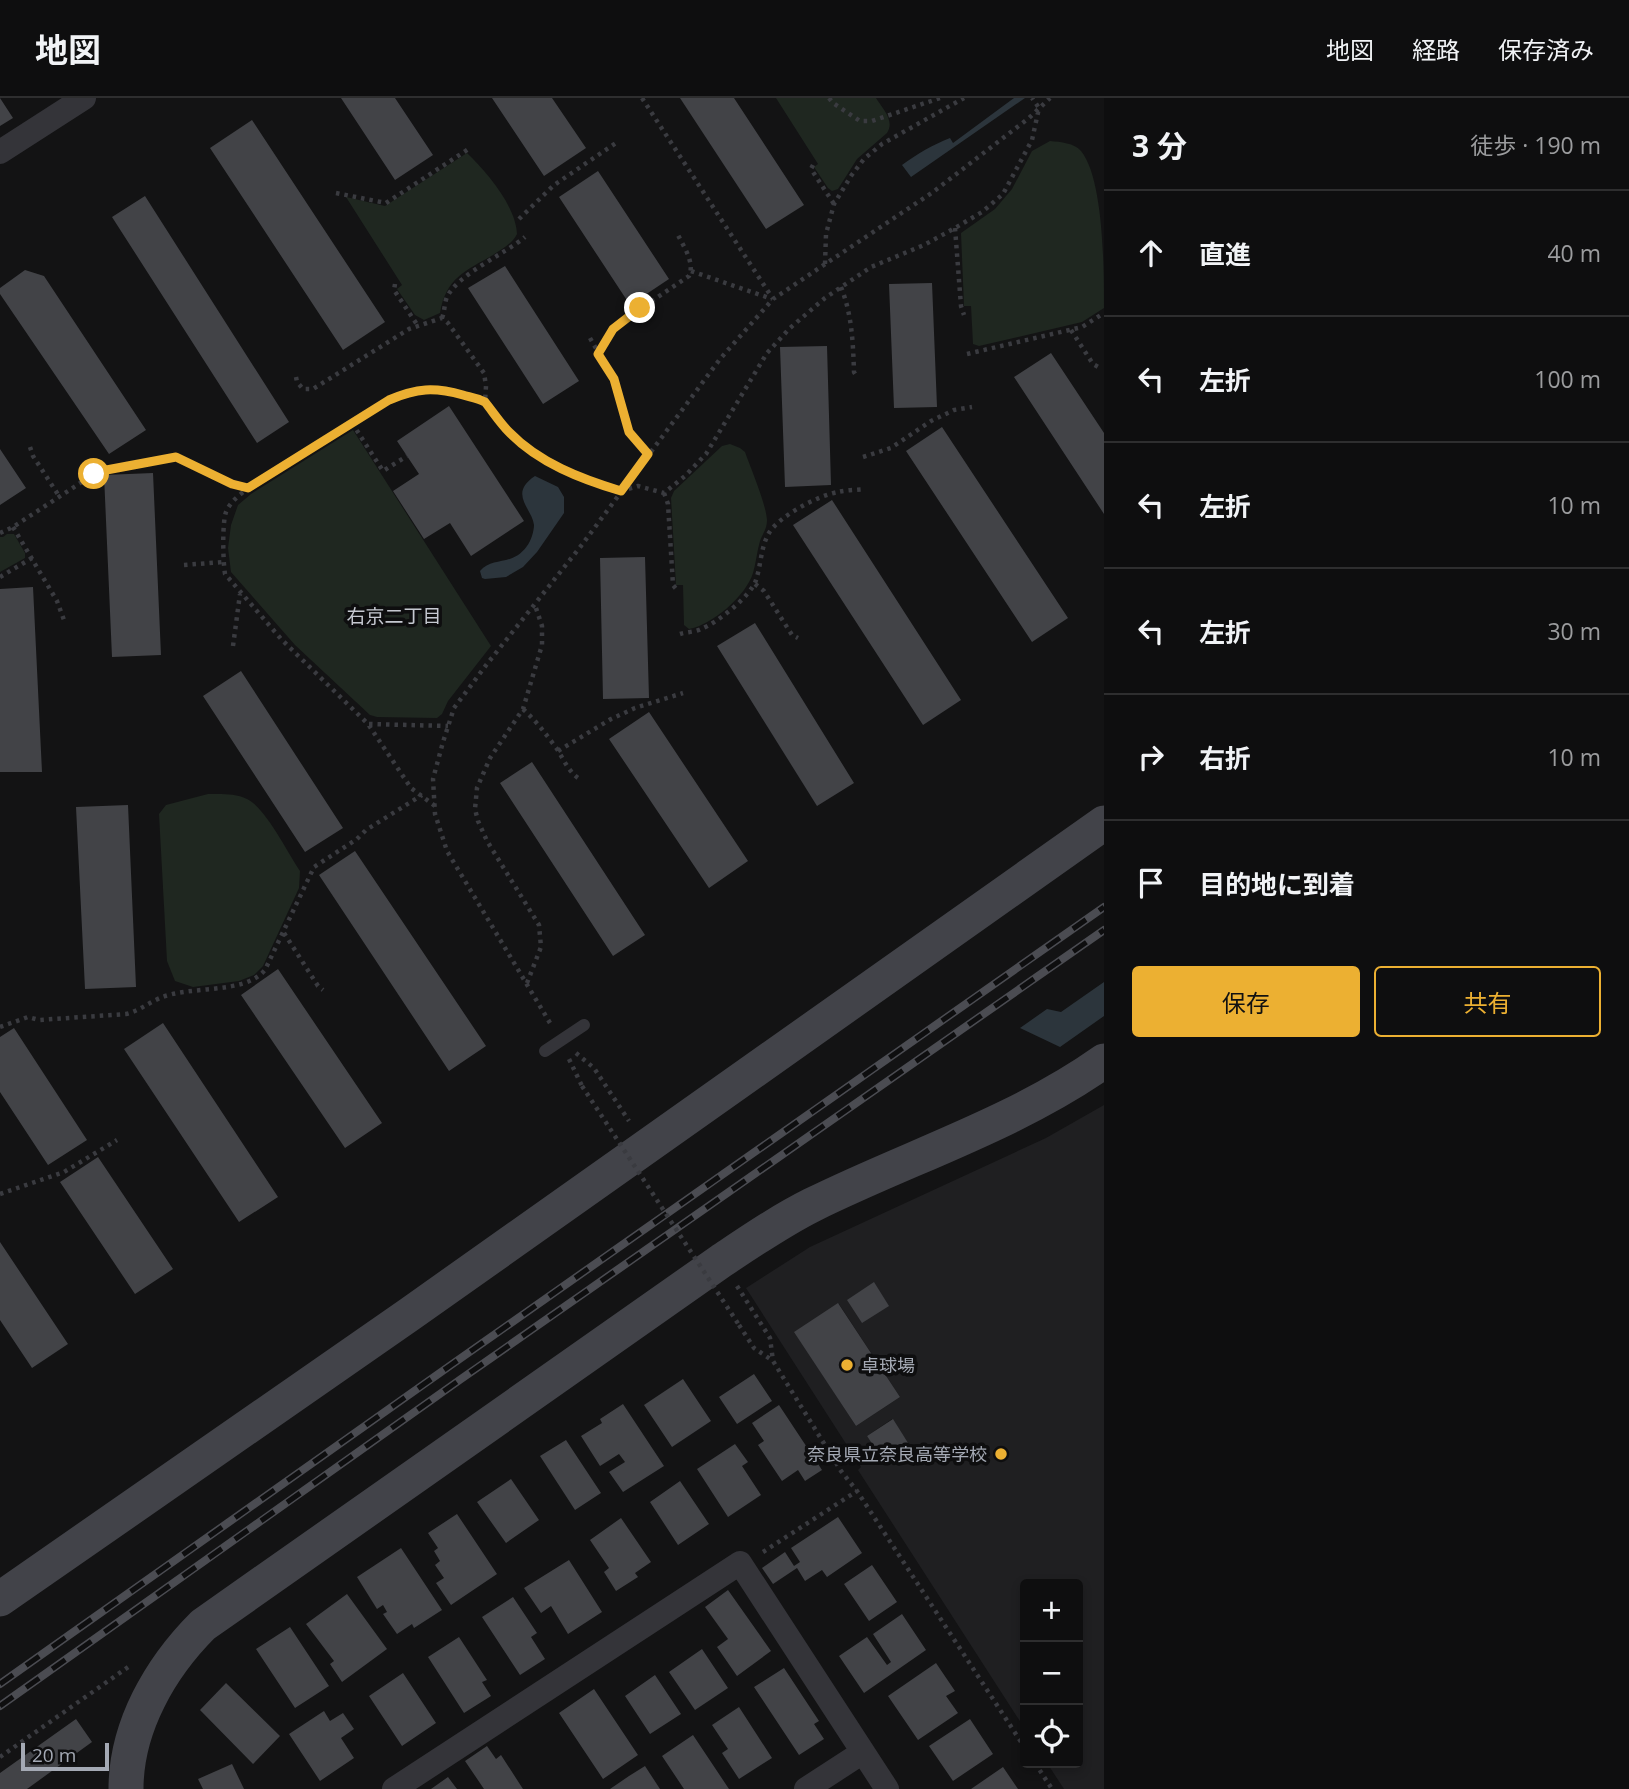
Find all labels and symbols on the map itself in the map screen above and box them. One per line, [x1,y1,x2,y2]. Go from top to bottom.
route end [624,292,655,323]
route start [78,458,109,489]
district label: 右京二丁目 [346,603,442,629]
place label: 卓球場 [861,1353,915,1377]
marker: 卓球場 [839,1357,855,1373]
place label: 奈良県立奈良高等学校 [807,1442,987,1466]
marker: 奈良県立奈良高等学校 [993,1446,1009,1462]
scale bar [21,1740,108,1772]

